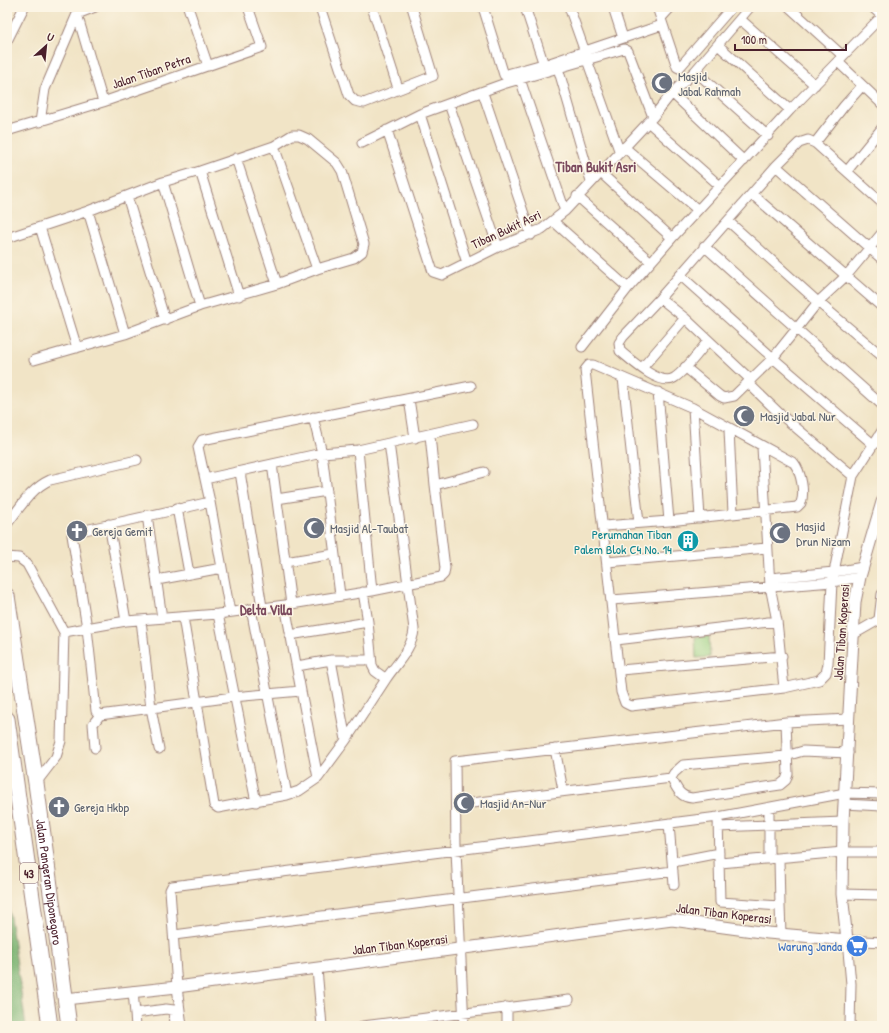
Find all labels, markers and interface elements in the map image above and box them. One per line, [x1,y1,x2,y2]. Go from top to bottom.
north arrow [26,26,66,66]
scale bar [735,26,846,52]
text: U [45,29,56,45]
text: 100 m [741,31,767,48]
street label: Jalan Tiban Petra [109,49,193,93]
place label: Masjid Jabal Rahmah [678,67,741,100]
mosque icon: Masjid Jabal Rahmah [649,70,675,96]
district label: Tiban Bukit Asri [555,157,636,176]
street label: Tiban Bukit Asri [468,205,544,253]
mosque icon: Masjid Jabal Nur [731,403,757,429]
place label: Masjid Jabal Nur [760,407,836,425]
mosque icon: Masjid Al-Taubat [301,515,327,541]
place label: Masjid Drun Nizam [796,517,851,550]
church icon: Gereja Gemit [64,518,90,544]
place label: Masjid Al-Taubat [330,519,409,537]
mosque icon: Masjid Drun Nizam [767,520,793,546]
place label: Gereja Gemit [92,522,153,540]
place label: Perumahan Tiban Palem Blok C4 No. 14 [574,525,672,558]
building icon: Perumahan Tiban Palem Blok C4 No. 14 [675,528,701,554]
street label: Jalan Tiban Koperasi [829,583,853,681]
district label: Delta Villa [240,600,293,619]
mosque icon: Masjid An-Nur [451,790,477,816]
church icon: Gereja Hkbp [46,794,72,820]
place label: Masjid An-Nur [480,794,546,812]
place label: Gereja Hkbp [74,798,130,816]
street label: Jalan Pangeran Diponegoro [32,818,67,946]
road number: 43 [20,863,38,883]
street label: Jalan Tiban Koperasi [675,898,773,928]
street label: Jalan Tiban Koperasi [351,929,449,959]
supermarket icon: Warung Janda [844,933,870,959]
place label: Warung Janda [778,937,842,955]

